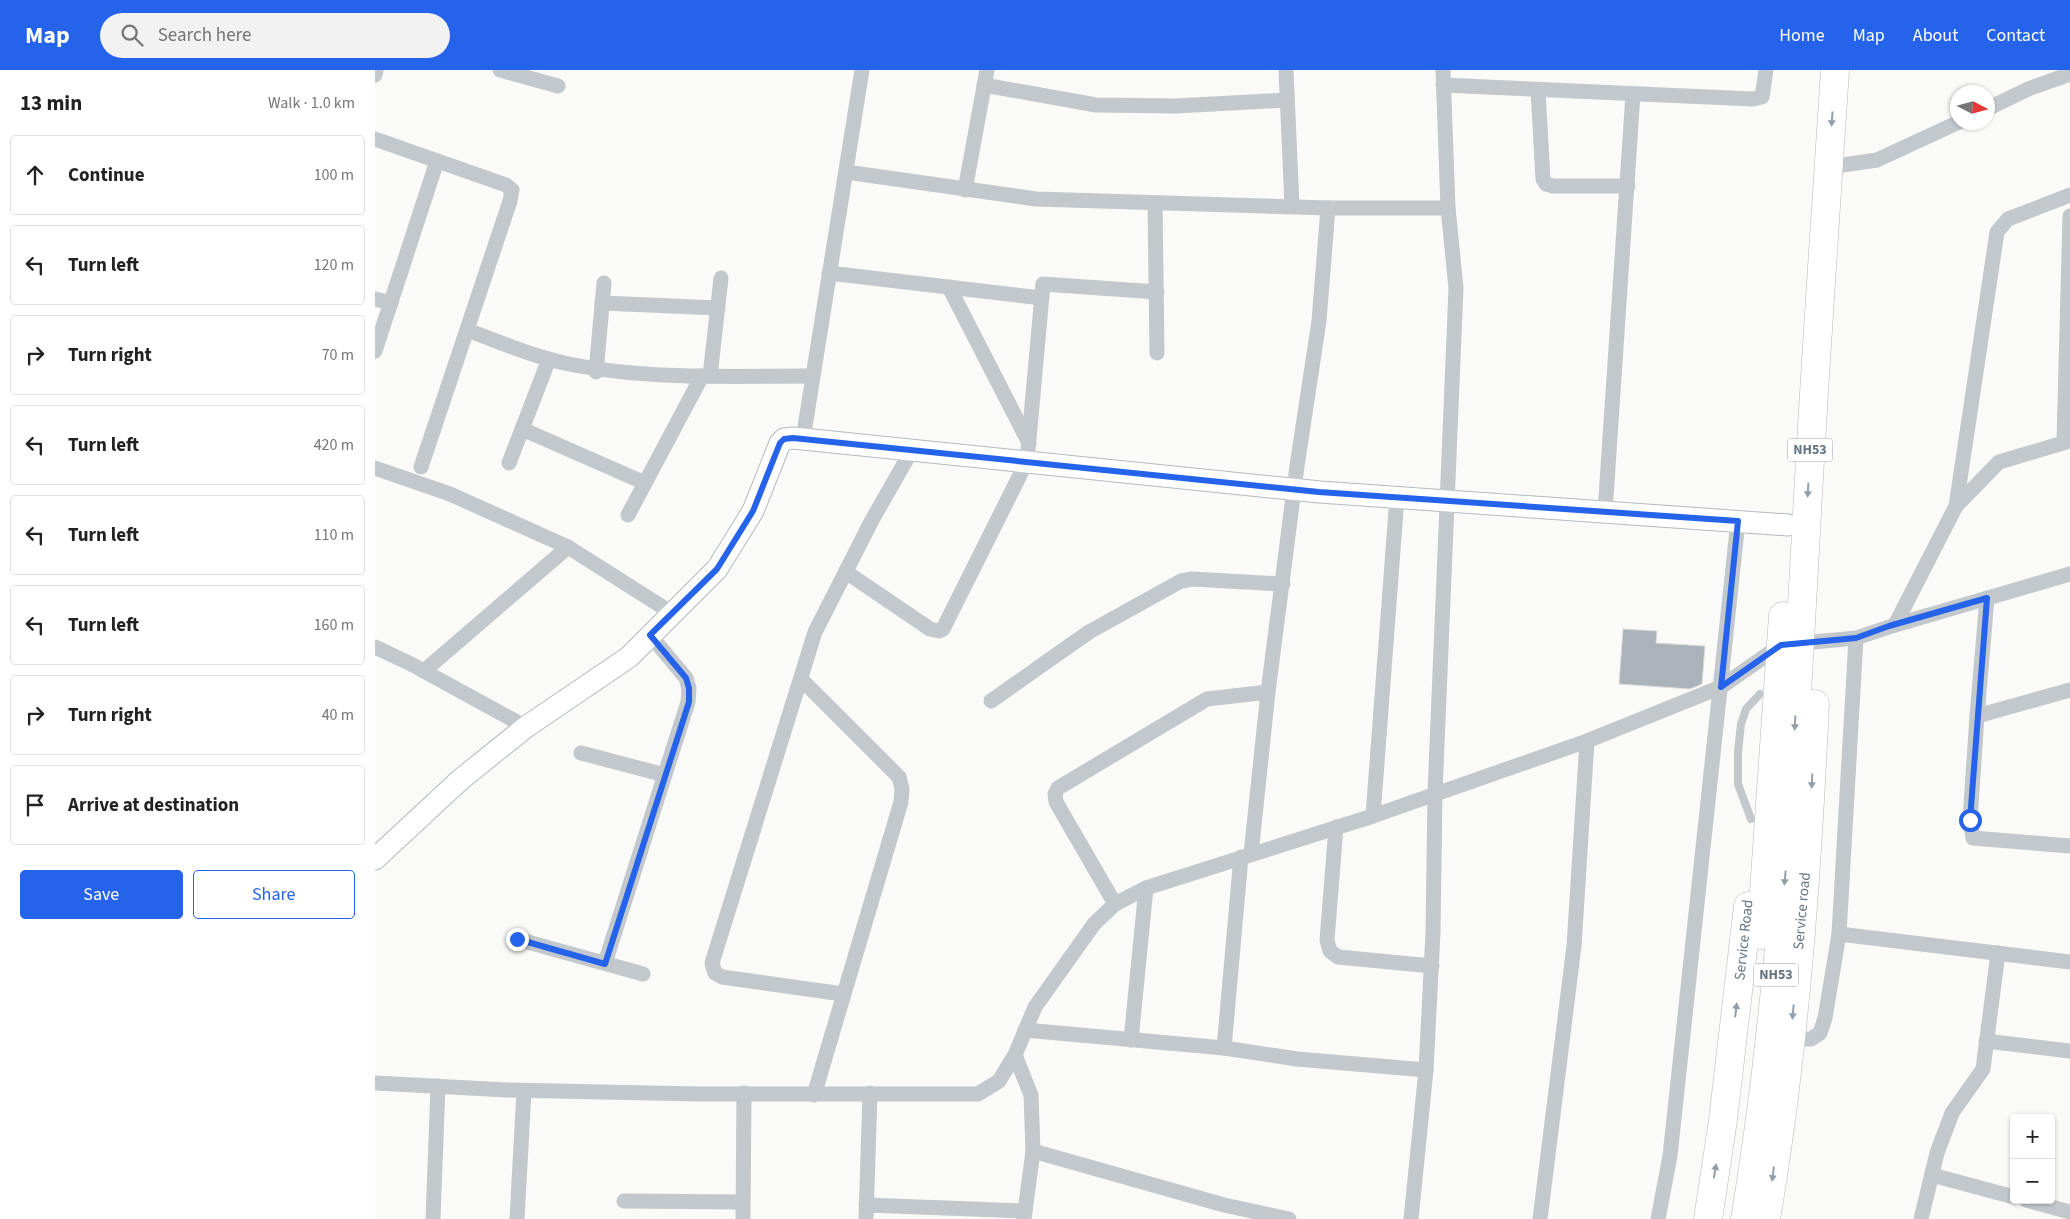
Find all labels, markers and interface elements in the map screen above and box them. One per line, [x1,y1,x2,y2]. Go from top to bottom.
search box [100,13,450,58]
text: Map [25,18,70,53]
icon: search [118,21,146,49]
text: Search here [158,22,251,49]
text: Home [1779,23,1825,48]
text: Map [1853,23,1885,48]
text: About [1913,23,1958,48]
text: Contact [1986,23,2045,48]
north arrow [1950,85,1995,130]
text: 13 min [20,88,82,118]
text: Walk · 1.0 km [268,92,355,114]
one-way arrow [1828,111,1836,127]
icon: ahead [21,161,49,189]
text: Continue [68,162,145,189]
text: 100 m [314,164,354,186]
icon: left [21,251,49,279]
text: Turn left [68,252,139,279]
text: 120 m [314,254,354,276]
icon: right [21,341,49,369]
text: Turn right [68,342,152,369]
text: 70 m [322,344,354,366]
icon: left [21,431,49,459]
text: Turn left [68,432,139,459]
text: 420 m [314,434,354,456]
road number: NH53 [1787,438,1833,462]
one-way arrow [1804,483,1812,499]
icon: left [21,521,49,549]
text: Turn left [68,522,139,549]
text: 110 m [314,524,354,546]
icon: left [21,611,49,639]
text: Turn left [68,612,139,639]
text: 160 m [314,614,354,636]
icon: right [21,701,49,729]
text: Turn right [68,702,152,729]
text: 40 m [322,704,354,726]
one-way arrow [1791,715,1799,731]
one-way arrow [1807,773,1815,789]
icon: arrive [21,791,49,819]
text: Arrive at destination [68,792,239,819]
route start [1959,809,1982,832]
button: Save [20,870,183,919]
button: Share [193,870,355,919]
one-way arrow [1781,871,1789,887]
street label: Service road [1788,871,1816,951]
street label: Service Road [1729,899,1759,981]
route end [506,928,529,951]
road number: NH53 [1753,964,1799,986]
one-way arrow [1732,1001,1740,1017]
one-way arrow [1789,1005,1797,1021]
map controls [2010,1114,2055,1204]
button: + [2010,1114,2055,1159]
button: − [2010,1159,2055,1204]
one-way arrow [1712,1162,1720,1178]
one-way arrow [1769,1166,1777,1182]

